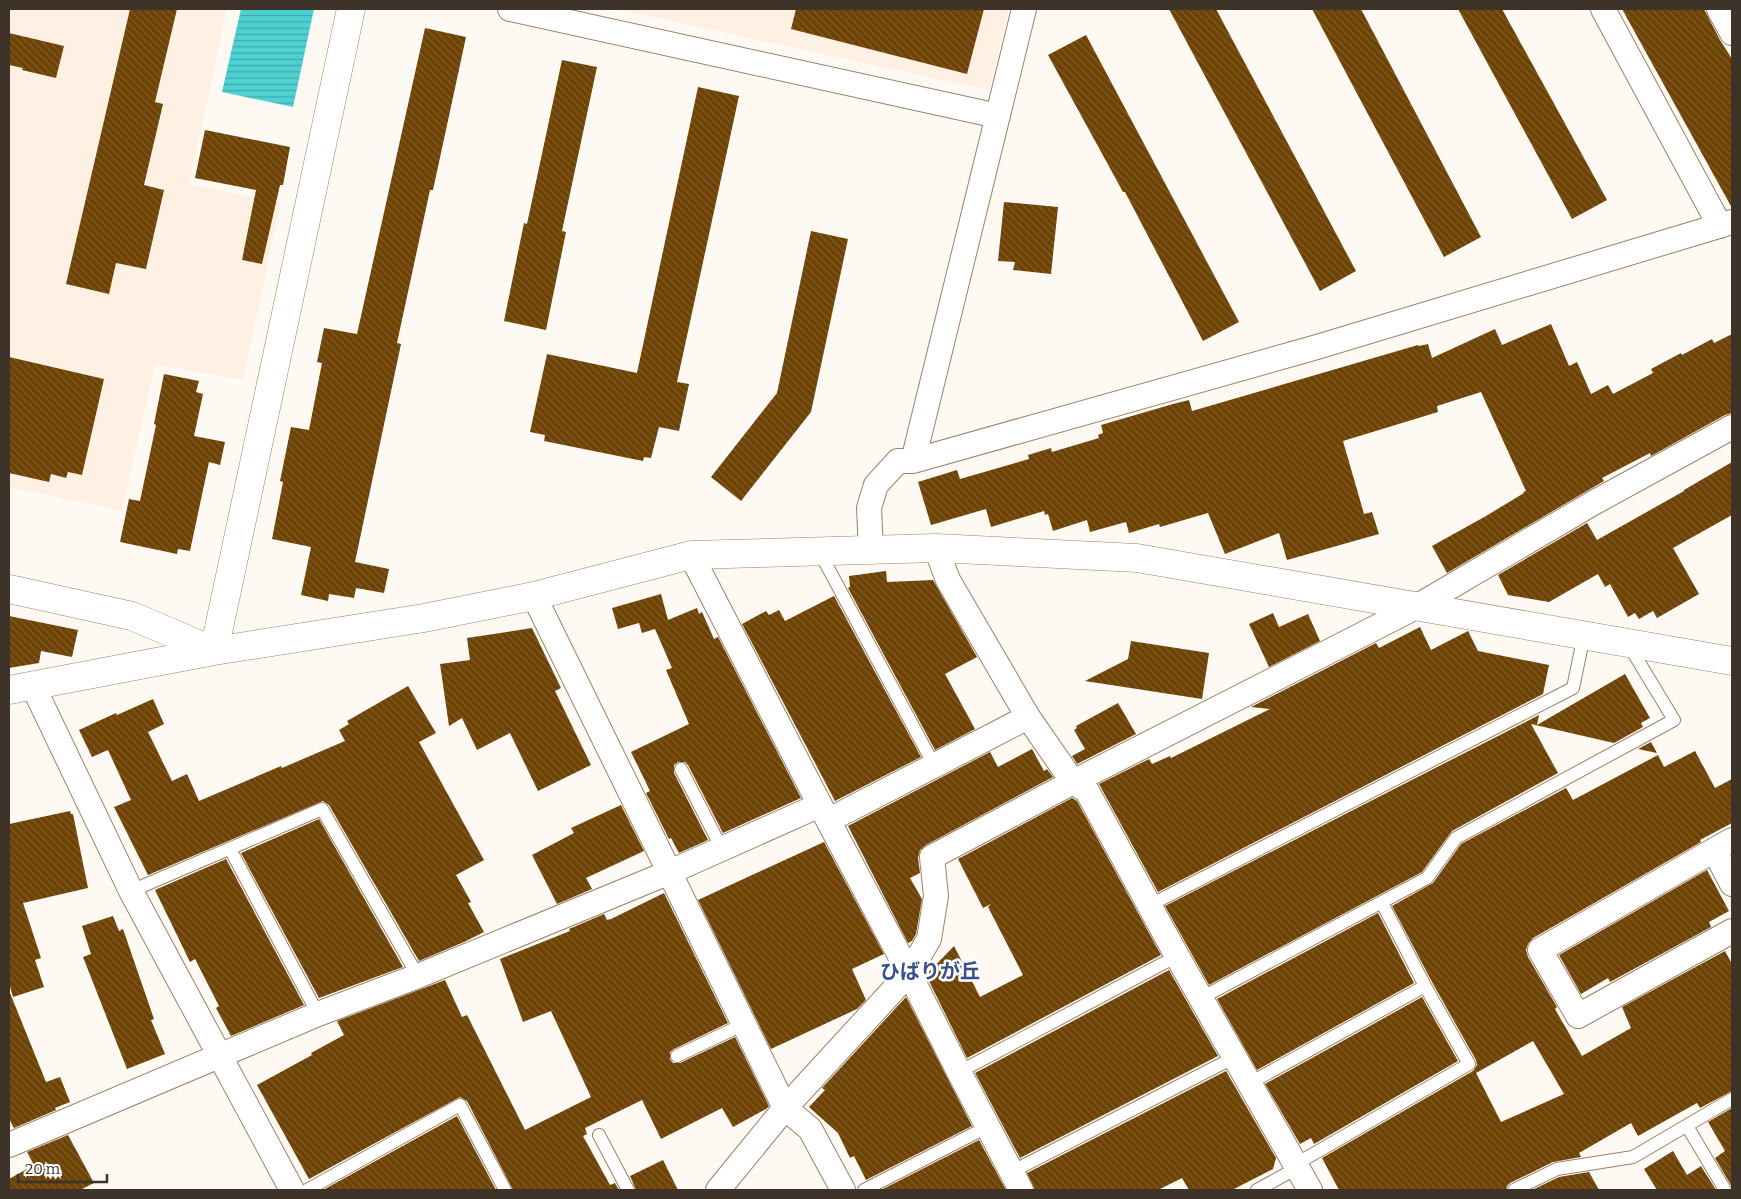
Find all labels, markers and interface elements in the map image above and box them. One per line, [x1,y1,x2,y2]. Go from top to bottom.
district label: ひばりが丘 [880,959,980,983]
scale bar [18,1152,106,1184]
text: 20 m [25,1160,61,1178]

